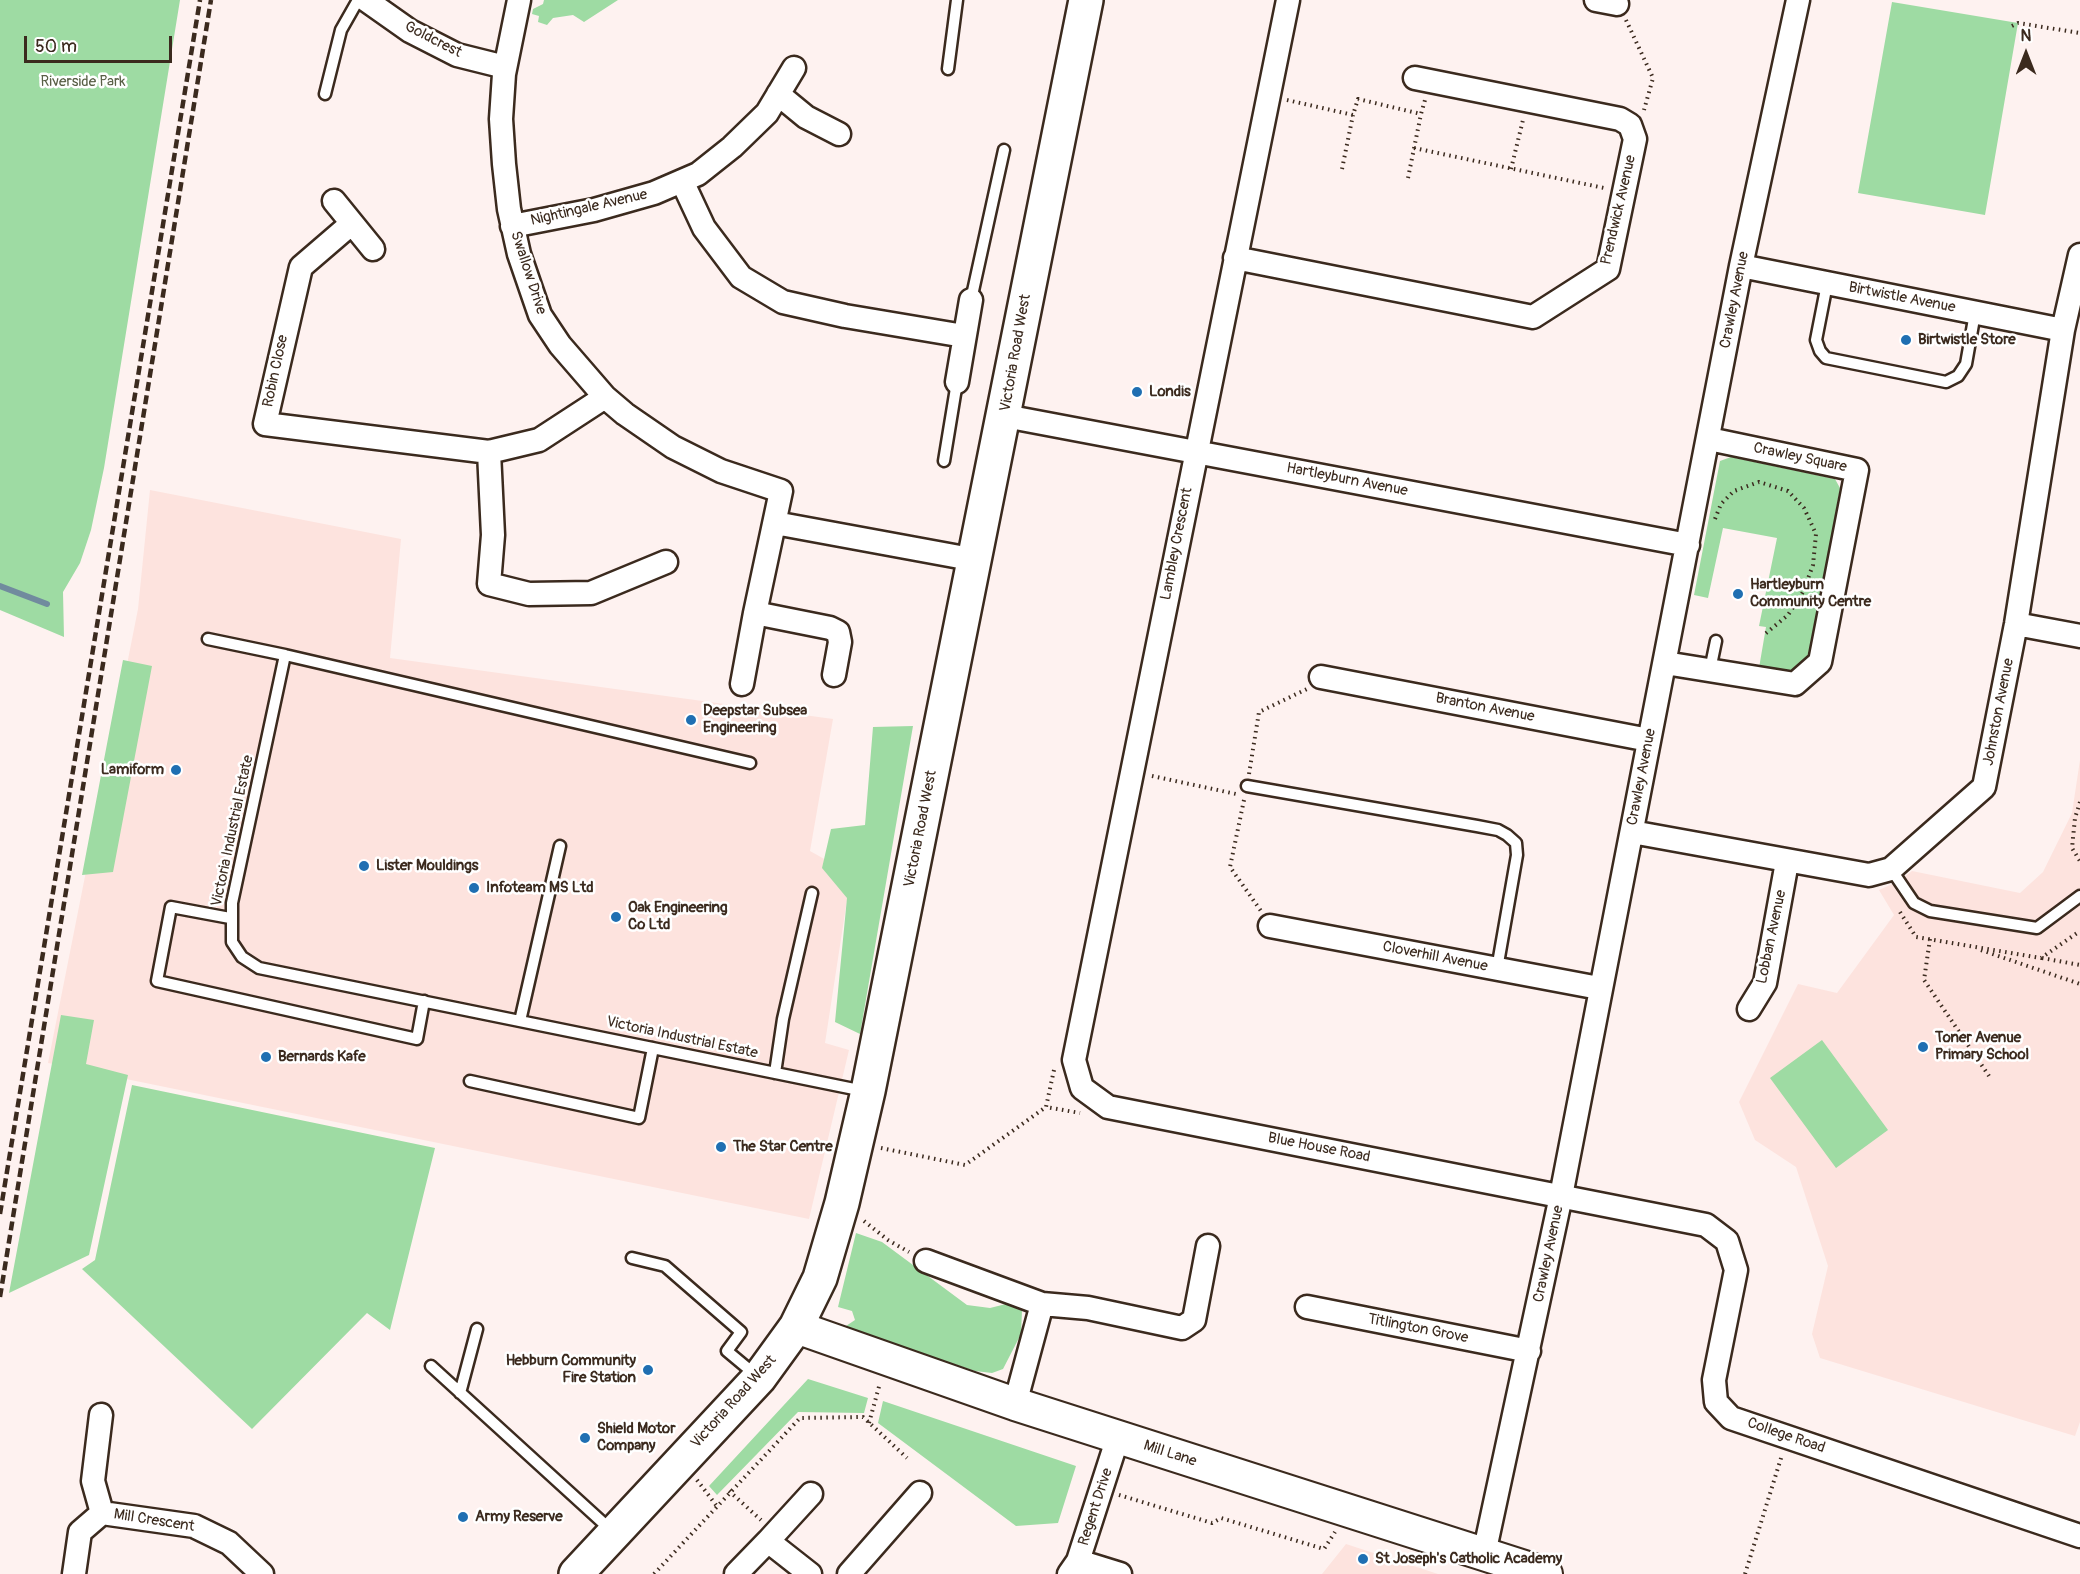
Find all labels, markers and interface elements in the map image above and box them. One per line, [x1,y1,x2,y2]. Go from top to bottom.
street label: Goldcrest [401,18,465,62]
scale bar [27,24,176,62]
north arrow [1996,24,2056,84]
text: N [2021,26,2031,46]
text: 50 m [35,35,77,58]
park label: Riverside Park [40,73,126,91]
street label: Prendwick Avenue [1598,153,1640,267]
street label: Nightingale Avenue [529,186,649,230]
street label: Swallow Drive [506,229,550,317]
street label: Crawley Avenue [1717,250,1753,350]
street label: Birtwistle Avenue [1847,279,1957,317]
street label: Victoria Road West [997,293,1035,413]
place label: Birtwistle Store [1918,331,2016,349]
street label: Robin Close [260,333,292,409]
marker: Birtwistle Store [1899,333,1913,347]
place label: Londis [1149,383,1191,401]
marker: Londis [1130,385,1144,399]
street label: Crawley Square [1752,439,1848,477]
street label: Hartleyburn Avenue [1285,459,1409,501]
street label: Lambley Crescent [1157,486,1197,602]
place label: Hartleyburn Community Centre [1750,576,1871,611]
marker: Hartleyburn Community Centre [1731,587,1745,601]
street label: Johnston Avenue [1980,657,2018,767]
street label: Branton Avenue [1434,690,1536,726]
place label: Deepstar Subsea Engineering [703,702,807,737]
marker: Deepstar Subsea Engineering [684,713,698,727]
street label: Crawley Avenue [1624,727,1660,827]
street label: Victoria Industrial Estate [208,754,258,908]
place label: Lamiform [101,761,164,779]
marker: Lamiform [169,763,183,777]
street label: Victoria Road West [901,769,941,889]
place label: Lister Mouldings [376,857,478,875]
marker: Lister Mouldings [357,859,371,873]
place label: Infoteam MS Ltd [486,879,594,897]
marker: Infoteam MS Ltd [467,881,481,895]
street label: Lobban Avenue [1753,888,1791,986]
place label: Oak Engineering Co Ltd [628,899,728,934]
marker: Oak Engineering Co Ltd [609,910,623,924]
street label: Cloverhill Avenue [1381,938,1489,976]
street label: Victoria Industrial Estate [605,1013,759,1063]
place label: Toner Avenue Primary School [1935,1029,2029,1064]
marker: Toner Avenue Primary School [1916,1040,1930,1054]
place label: Bernards Kafe [278,1048,366,1066]
marker: Bernards Kafe [259,1050,273,1064]
street label: Blue House Road [1266,1129,1372,1167]
place label: The Star Centre [733,1138,833,1156]
marker: The Star Centre [714,1140,728,1154]
street label: Crawley Avenue [1530,1204,1568,1304]
street label: Titlington Grove [1366,1310,1470,1348]
place label: Hebburn Community Fire Station [506,1352,636,1387]
street label: Victoria Road West [688,1352,780,1452]
marker: Hebburn Community Fire Station [641,1363,655,1377]
street label: College Road [1745,1414,1827,1458]
place label: Shield Motor Company [597,1420,675,1455]
marker: Shield Motor Company [578,1431,592,1445]
street label: Mill Lane [1141,1437,1199,1471]
street label: Regent Drive [1075,1466,1117,1548]
street label: Mill Crescent [112,1506,196,1536]
place label: Army Reserve [475,1508,563,1526]
marker: Army Reserve [456,1510,470,1524]
place label: St Joseph's Catholic Academy [1375,1550,1562,1568]
marker: St Joseph's Catholic Academy [1356,1552,1370,1566]

